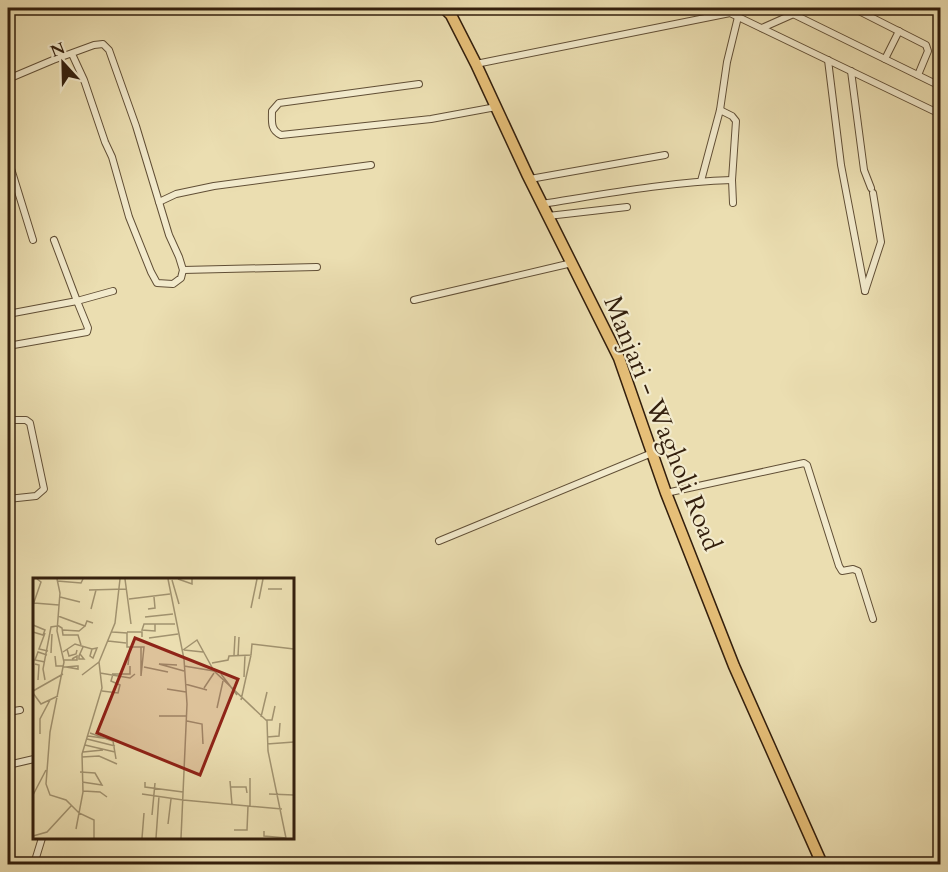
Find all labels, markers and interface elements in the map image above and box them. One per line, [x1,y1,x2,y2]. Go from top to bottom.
north arrow [33,33,93,93]
text: N [47,37,68,63]
street label: Manjari - Wagholi Road [595,290,730,556]
inset map [33,578,294,839]

